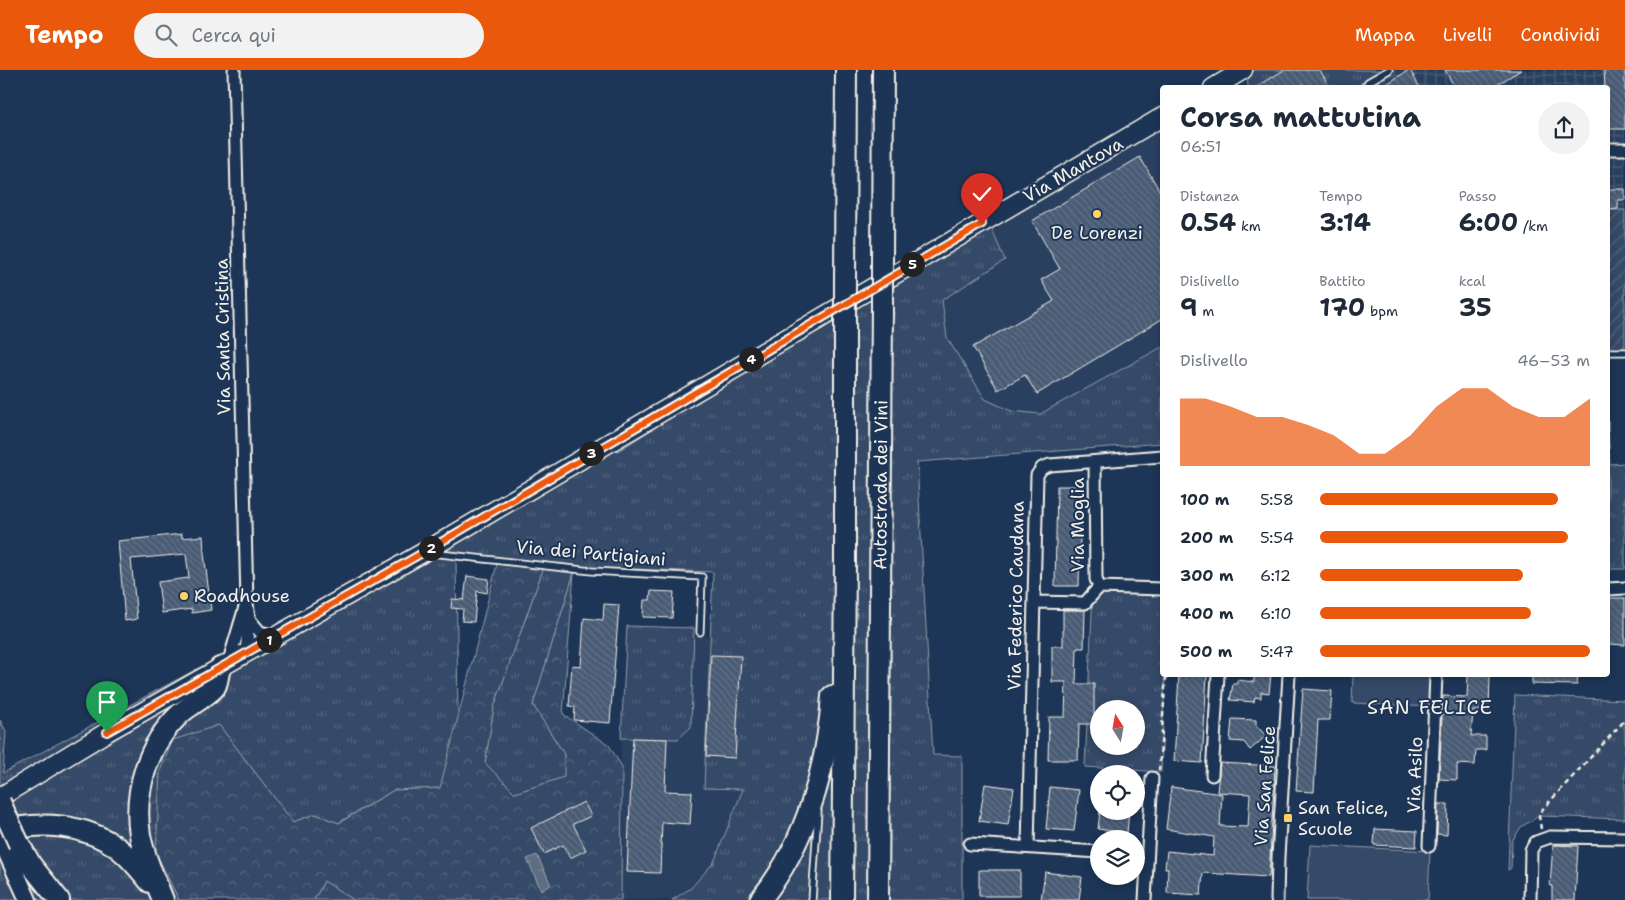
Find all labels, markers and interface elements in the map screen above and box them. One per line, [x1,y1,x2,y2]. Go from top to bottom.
search box [134,13,484,58]
text: Tempo [25,19,104,51]
icon: search [152,21,180,49]
text: Cerca qui [192,23,276,48]
text: Mappa [1355,23,1415,47]
text: Livelli [1443,23,1492,47]
text: Condividi [1520,23,1600,47]
text: Corsa mattutina [1180,98,1421,136]
button: share [1538,102,1590,154]
street label: Via Mantova [1018,132,1128,208]
text: 06:51 [1180,136,1221,157]
pin [961,173,1003,224]
icon: check [968,180,996,208]
text: Distanza [1180,187,1239,205]
text: Tempo [1319,187,1362,205]
text: Passo [1459,187,1497,205]
text: 0.54 [1180,205,1236,239]
text: 3:14 [1319,205,1371,239]
text: 6:00 [1459,205,1518,239]
marker: De Lorenzi [1091,208,1103,220]
text: km [1236,217,1261,235]
text: /km [1518,217,1548,235]
place label: De Lorenzi [1051,221,1143,245]
pin: 5 [900,252,924,276]
text: 5 [908,255,917,273]
street label: Via Santa Cristina [210,258,236,416]
text: Dislivello [1180,272,1239,290]
text: Battito [1319,272,1366,290]
text: kcal [1459,272,1486,290]
text: 9 [1180,290,1198,324]
text: 170 [1319,290,1365,324]
text: 35 [1459,290,1492,324]
text: m [1198,302,1214,320]
text: bpm [1365,302,1398,320]
pin: 4 [738,346,764,372]
text: 4 [747,350,756,368]
text: Dislivello [1180,350,1248,371]
text: 46–53 m [1517,350,1590,371]
street label: Autostrada dei Vini [868,400,893,570]
pin: 3 [578,440,604,466]
text: 3 [587,444,596,462]
street label: Via Moglia [1066,478,1090,572]
text: 100 m [1180,489,1229,510]
text: 5:58 [1260,489,1294,510]
street label: Via Federico Caudana [1002,501,1030,691]
text: 200 m [1180,527,1233,548]
text: 5:54 [1260,527,1294,548]
street label: Via dei Partigiani [515,534,667,572]
pin: 2 [418,536,444,560]
text: 2 [427,539,436,557]
text: 300 m [1180,565,1234,586]
text: 6:12 [1260,565,1291,586]
place label: Roadhouse [194,584,290,608]
marker: Roadhouse [178,590,190,602]
text: 400 m [1180,603,1234,624]
text: 6:10 [1260,603,1291,624]
pin: 1 [256,628,282,652]
text: 1 [266,631,273,649]
text: 500 m [1180,641,1232,662]
text: 5:47 [1260,641,1294,662]
pin [86,681,128,732]
icon: arrive [93,688,121,716]
district label: SAN FELICE [1367,694,1493,720]
north arrow [1090,700,1145,755]
map controls [1090,700,1145,885]
street label: Via San Felice [1249,725,1281,847]
street label: Via Asilo [1402,736,1428,814]
button: locate [1090,765,1145,820]
place label: San Felice, Scuole [1298,796,1388,841]
marker: San Felice, Scuole [1282,812,1294,824]
button: layers [1090,830,1145,885]

